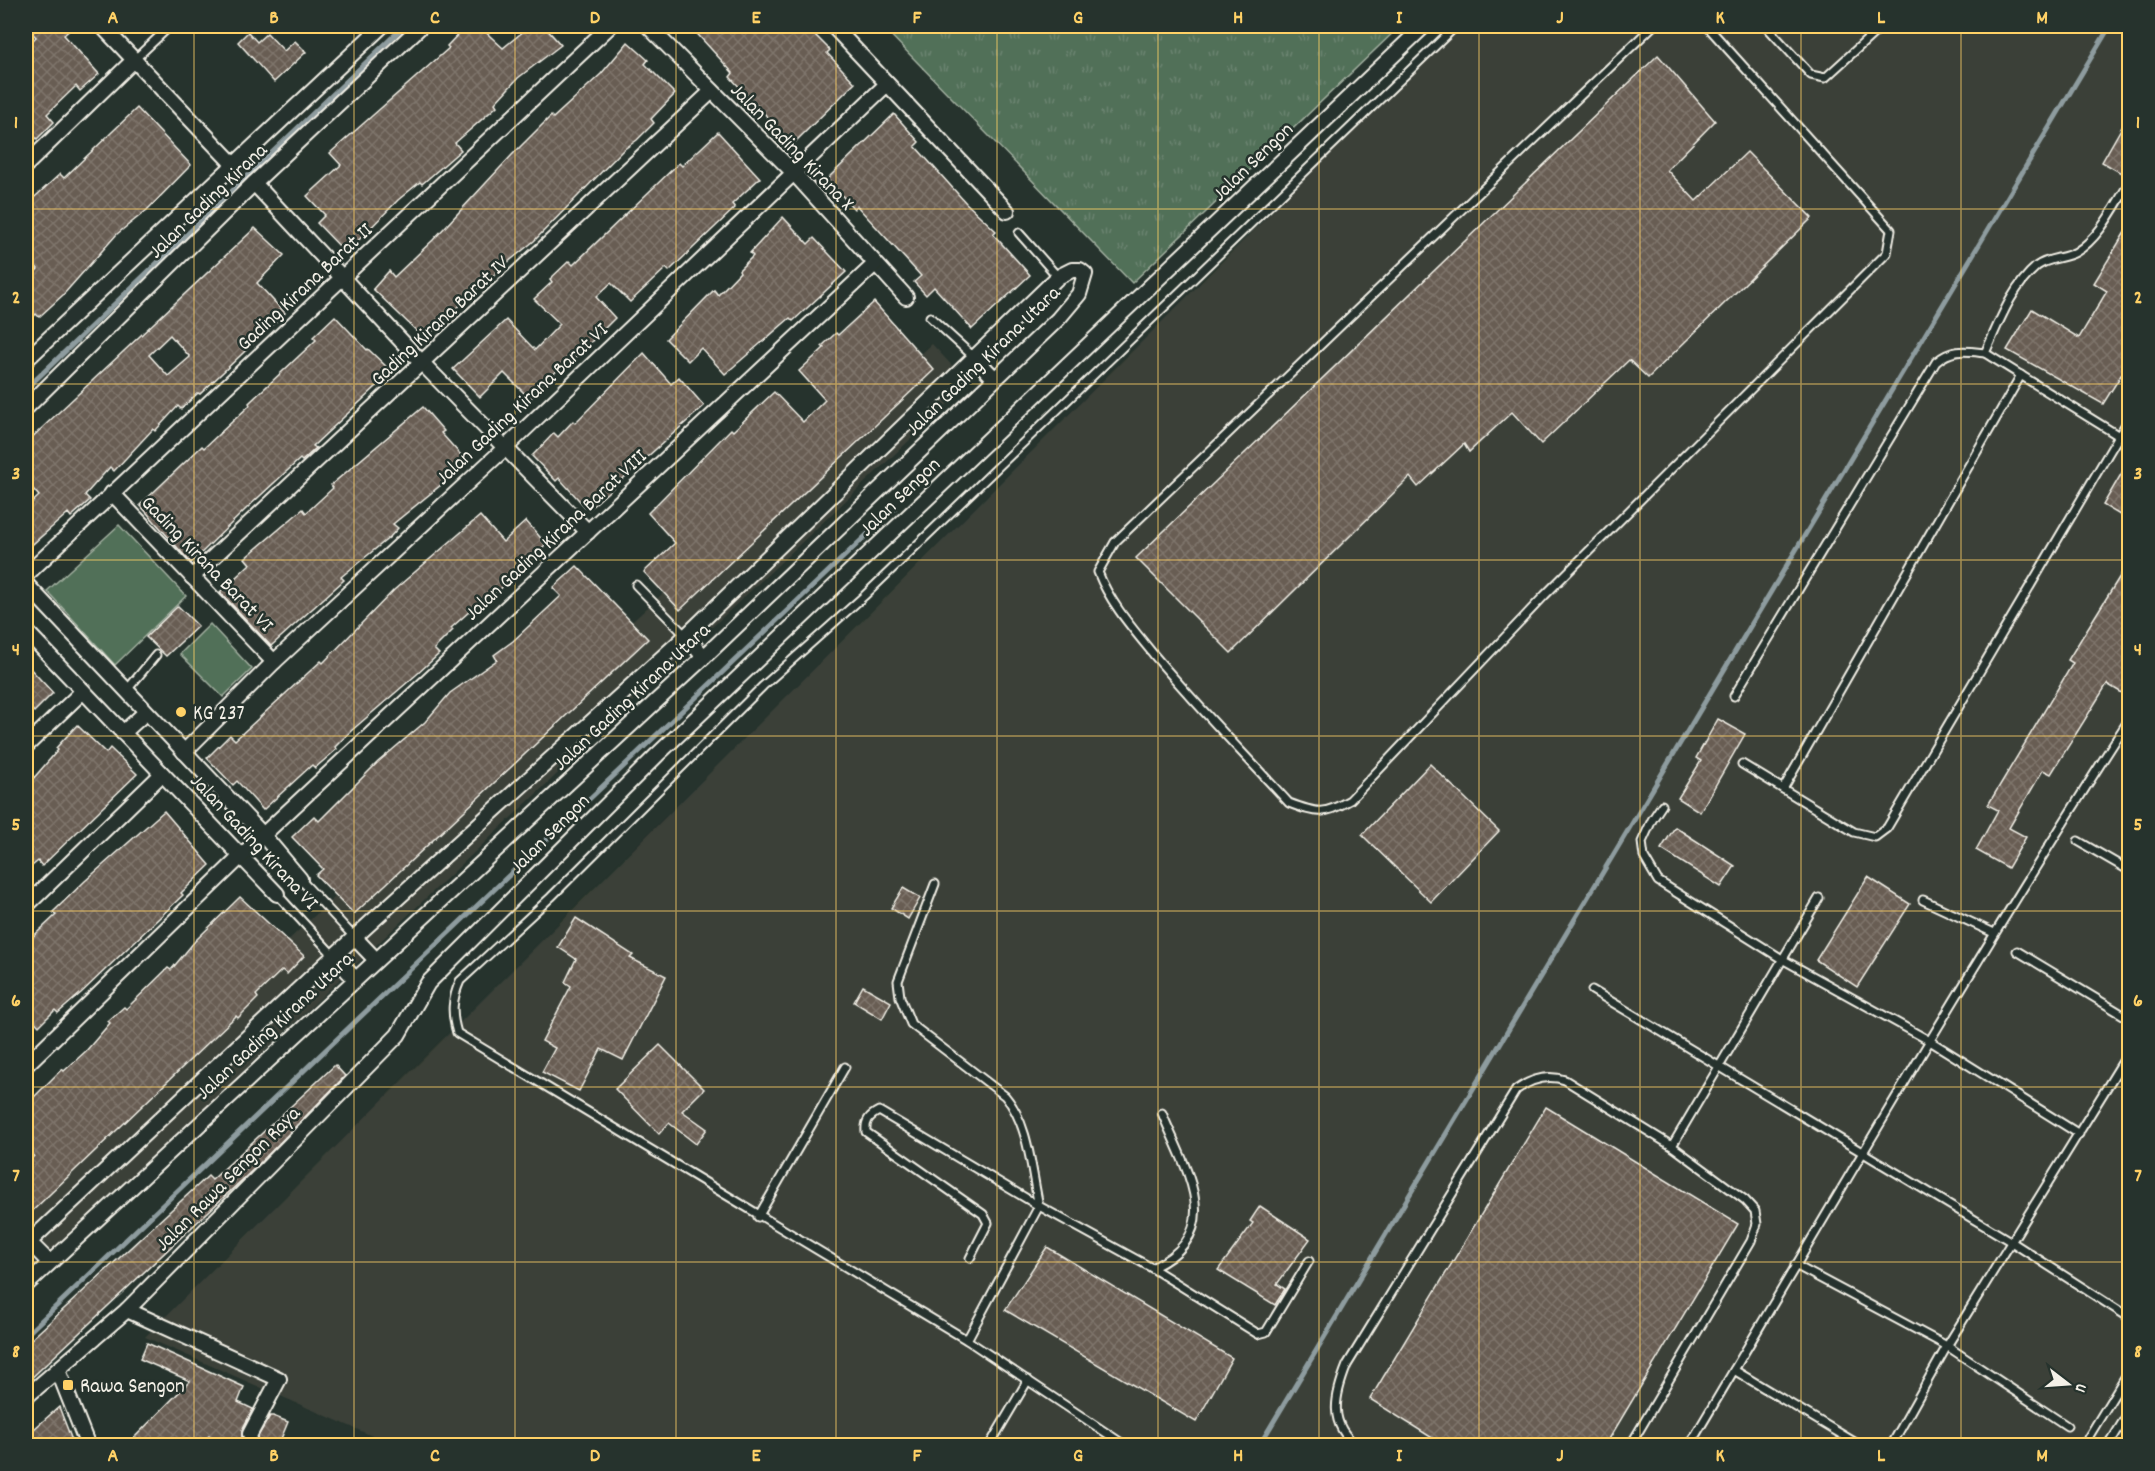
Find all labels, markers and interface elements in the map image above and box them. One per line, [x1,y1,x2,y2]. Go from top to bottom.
text: A [108,5,119,33]
text: B [269,5,279,33]
text: C [430,5,440,33]
text: D [590,5,601,33]
text: E [751,5,761,33]
text: F [913,5,923,33]
text: G [1073,5,1083,33]
text: H [1233,5,1243,33]
text: I [1396,5,1403,33]
text: J [1556,5,1564,33]
text: K [1715,5,1725,33]
text: L [1877,5,1886,33]
text: M [2036,5,2048,33]
street label: Jalan Gading Kirana X [722,77,860,219]
text: 1 [14,110,18,138]
text: 1 [2136,110,2140,138]
street label: Jalan Sengon [1207,116,1302,210]
street label: Jalan Gading Kirana [143,137,276,267]
street label: Gading Kirana Barat II [231,217,381,359]
street label: Gading Kirana Barat IV [365,250,517,395]
street label: Jalan Gading Kirana Utara [900,279,1069,444]
text: 2 [12,285,20,313]
text: 2 [2134,285,2142,313]
street label: Jalan Gading Kirana Barat VI [430,317,617,494]
street label: Jalan Gading Kirana Barat VIII [459,443,655,629]
street label: Jalan Sengon [854,451,949,545]
text: 3 [12,461,20,489]
text: 3 [2134,461,2142,489]
street label: Gading Kirana Barat VI [133,490,279,641]
street label: Jalan Gading Kirana Utara [548,616,719,779]
text: 4 [12,637,20,665]
text: 4 [2134,637,2142,665]
place label: KG 237 [193,700,245,730]
marker: KG 237 [174,705,188,719]
street label: Jalan Gading Kirana VI [182,768,324,918]
street label: Jalan Sengon [504,788,598,882]
text: 5 [11,812,21,840]
text: 5 [2133,812,2143,840]
street label: Jalan Gading Kirana Utara [191,945,362,1108]
text: 6 [11,988,21,1016]
text: 6 [2133,988,2143,1016]
street label: Jalan Rawa Sengon Raya [150,1100,309,1260]
text: 7 [12,1163,20,1191]
text: 7 [2134,1163,2142,1191]
text: 8 [12,1339,20,1367]
text: 8 [2134,1339,2142,1367]
north arrow [2038,1354,2098,1414]
place label: Rawa Sengon [80,1373,185,1403]
marker: Rawa Sengon [61,1378,75,1392]
text: U [2068,1381,2092,1395]
text: A [108,1443,119,1471]
text: B [269,1443,279,1471]
text: C [430,1443,440,1471]
text: D [590,1443,601,1471]
text: E [751,1443,761,1471]
text: F [913,1443,923,1471]
text: G [1073,1443,1083,1471]
text: H [1233,1443,1243,1471]
text: I [1396,1443,1403,1471]
text: J [1556,1443,1564,1471]
text: K [1715,1443,1725,1471]
text: L [1877,1443,1886,1471]
text: M [2036,1443,2048,1471]

